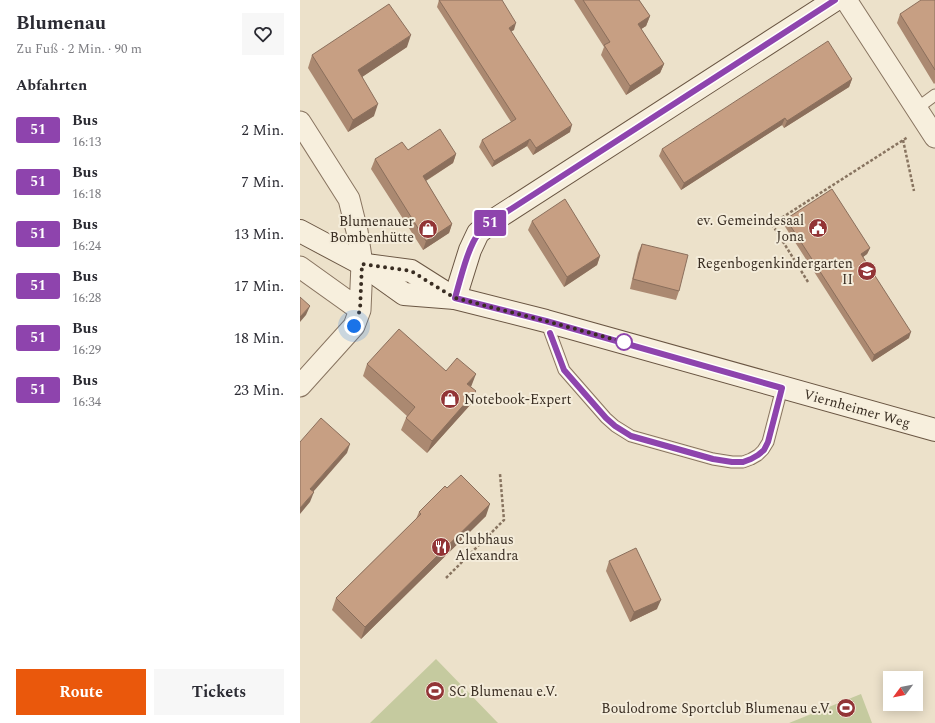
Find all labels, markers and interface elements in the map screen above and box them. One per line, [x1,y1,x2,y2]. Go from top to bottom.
text: Blumenau [16,9,106,38]
button: heart [242,13,284,55]
text: Zu Fuß · 2 Min. · 90 m [16,39,142,59]
text: Abfahrten [16,74,87,97]
text: Bus [72,109,98,132]
text: 51 [30,119,46,140]
text: 2 Min. [241,119,284,142]
text: 16:13 [72,132,101,152]
text: Bus [72,161,98,184]
text: 51 [30,171,46,192]
text: 7 Min. [241,171,284,194]
text: 16:18 [72,184,101,204]
line badge: 51 [472,210,508,236]
place label: ev. Gemeindesaal Jona [697,210,804,247]
place label: Blumenauer Bombenhütte [330,211,414,248]
text: 51 [482,212,498,233]
text: Bus [72,213,98,236]
public building icon: ev. Gemeindesaal Jona [807,217,829,239]
shop icon: Blumenauer Bombenhütte [417,218,439,240]
text: 51 [30,223,46,244]
text: 13 Min. [234,223,284,246]
text: 16:24 [72,236,101,256]
place label: Regenbogenkindergarten II [697,253,853,290]
school or university icon: Regenbogenkindergarten II [856,260,878,282]
text: Bus [72,265,98,288]
text: 51 [30,275,46,296]
text: 17 Min. [234,275,284,298]
text: 16:28 [72,288,101,308]
your location [344,316,364,336]
text: Bus [72,317,98,340]
text: 51 [30,327,46,348]
text: 18 Min. [234,327,284,350]
unlabelled marker [615,333,633,351]
text: 16:29 [72,340,101,360]
text: Bus [72,369,98,392]
text: 51 [30,379,46,400]
text: 23 Min. [234,379,284,402]
street label: Viernheimer Weg [801,383,913,433]
shop icon: Notebook-Expert [439,388,461,410]
place label: Notebook-Expert [464,389,571,410]
text: 16:34 [72,392,101,412]
place label: Clubhaus Alexandra [455,529,519,566]
restaurant icon: Clubhaus Alexandra [430,536,452,558]
button: Route [16,669,146,715]
button: Tickets [154,669,284,715]
north arrow [883,671,923,711]
map controls [883,671,923,711]
sports icon: SC Blumenau e.V. [424,680,446,702]
place label: SC Blumenau e.V. [449,681,557,702]
sports icon: Boulodrome Sportclub Blumenau e.V. [835,697,857,719]
place label: Boulodrome Sportclub Blumenau e.V. [601,698,832,719]

